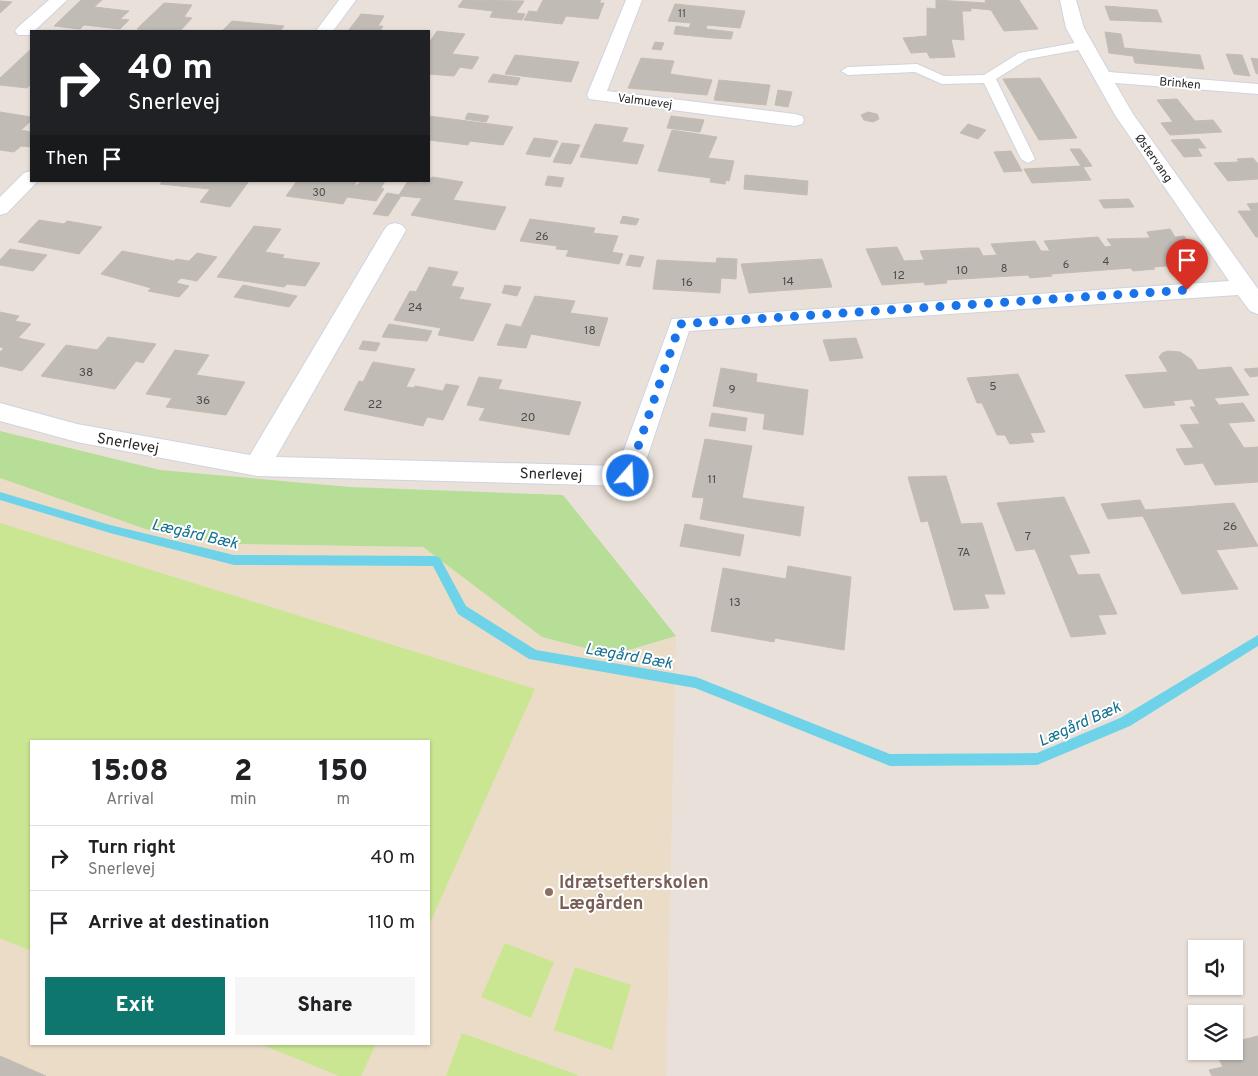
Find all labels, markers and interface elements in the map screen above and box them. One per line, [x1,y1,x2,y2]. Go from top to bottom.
house number: 11 [678,7,686,21]
text: 40 m [128,47,213,91]
icon: right [45,50,110,115]
street label: Brinken [1158,74,1201,94]
text: Snerlevej [128,90,220,117]
street label: Valmuevej [617,91,673,113]
street label: Østervang [1131,131,1176,186]
icon: arrive [98,145,126,173]
text: Then [45,147,88,171]
house number: 30 [312,186,326,200]
house number: 26 [535,230,549,244]
pin [1166,239,1208,290]
icon: arrive [1173,246,1201,274]
house number: 4 [1103,255,1110,269]
house number: 6 [1063,258,1069,272]
house number: 8 [1001,262,1007,276]
house number: 10 [956,263,968,279]
house number: 12 [893,268,905,284]
house number: 14 [782,274,794,290]
house number: 16 [681,275,693,291]
house number: 24 [408,300,422,316]
house number: 18 [584,323,596,339]
house number: 38 [79,365,93,381]
house number: 5 [989,379,997,395]
house number: 9 [728,382,736,398]
house number: 36 [196,393,210,409]
house number: 22 [368,397,382,413]
house number: 20 [520,410,536,426]
street label: Snerlevej [95,430,160,459]
position arrow [601,449,653,501]
street label: Snerlevej [519,465,583,486]
house number: 11 [708,472,716,488]
water label: Lægård Bæk [149,515,241,555]
house number: 26 [1223,519,1237,535]
house number: 7 [1025,529,1031,545]
house number: 7A [957,545,971,561]
house number: 13 [729,595,741,611]
water label: Lægård Bæk [583,639,675,675]
water label: Lægård Bæk [1035,697,1125,752]
text: 15:08 [92,754,168,791]
text: 2 [234,754,252,791]
text: 150 [318,754,368,791]
text: Arrival [106,790,154,810]
text: min [230,790,257,810]
text: m [337,790,350,810]
text: Turn right [88,836,176,860]
icon: right [45,844,73,872]
text: 40 m [370,846,415,870]
text: Snerlevej [88,860,155,880]
place label: Idrætsefterskolen Lægården [559,872,709,916]
marker: Idrætsefterskolen Lægården [543,886,555,898]
icon: arrive [45,909,73,937]
text: Arrive at destination [88,911,269,935]
text: 110 m [368,911,415,935]
map controls [1188,940,1243,1060]
button: sound [1188,940,1243,995]
button: Exit [45,977,225,1035]
button: Share [235,977,415,1035]
button: layers [1188,1005,1243,1060]

